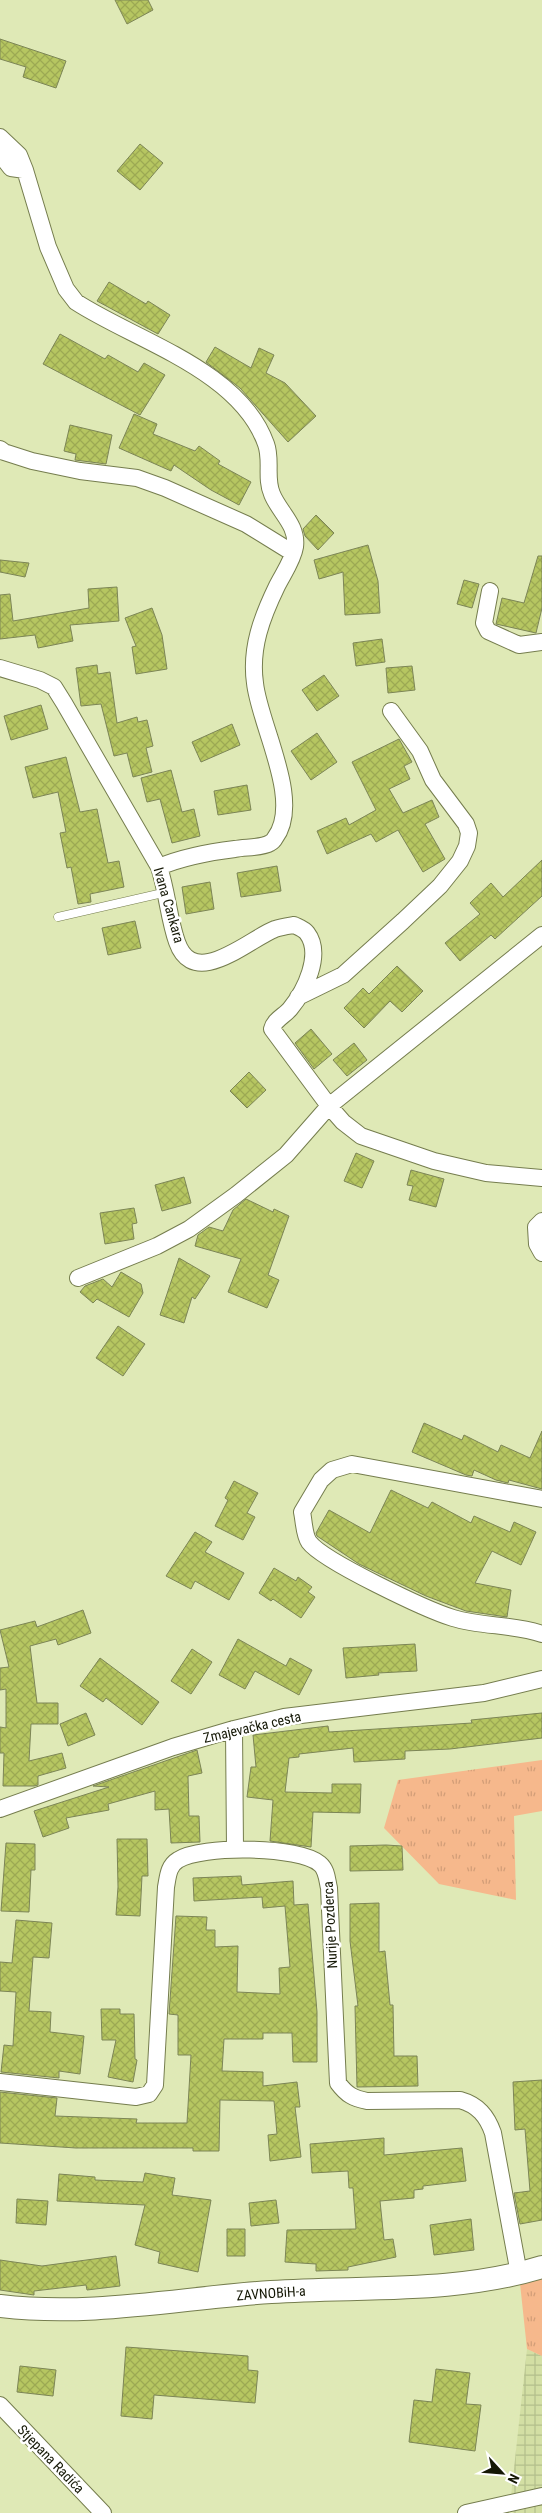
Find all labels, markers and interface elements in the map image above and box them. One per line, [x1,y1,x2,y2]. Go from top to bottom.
street label: Ivana Cankara [151,865,187,945]
street label: Zmajevačka cesta [202,1708,302,1746]
street label: Nurije Pozderca [320,1881,340,1969]
street label: ZAVNOBiH-a [236,2283,306,2303]
street label: Stjepana Radića [14,2421,88,2497]
north arrow [477,2448,527,2498]
text: N [505,2471,523,2486]

